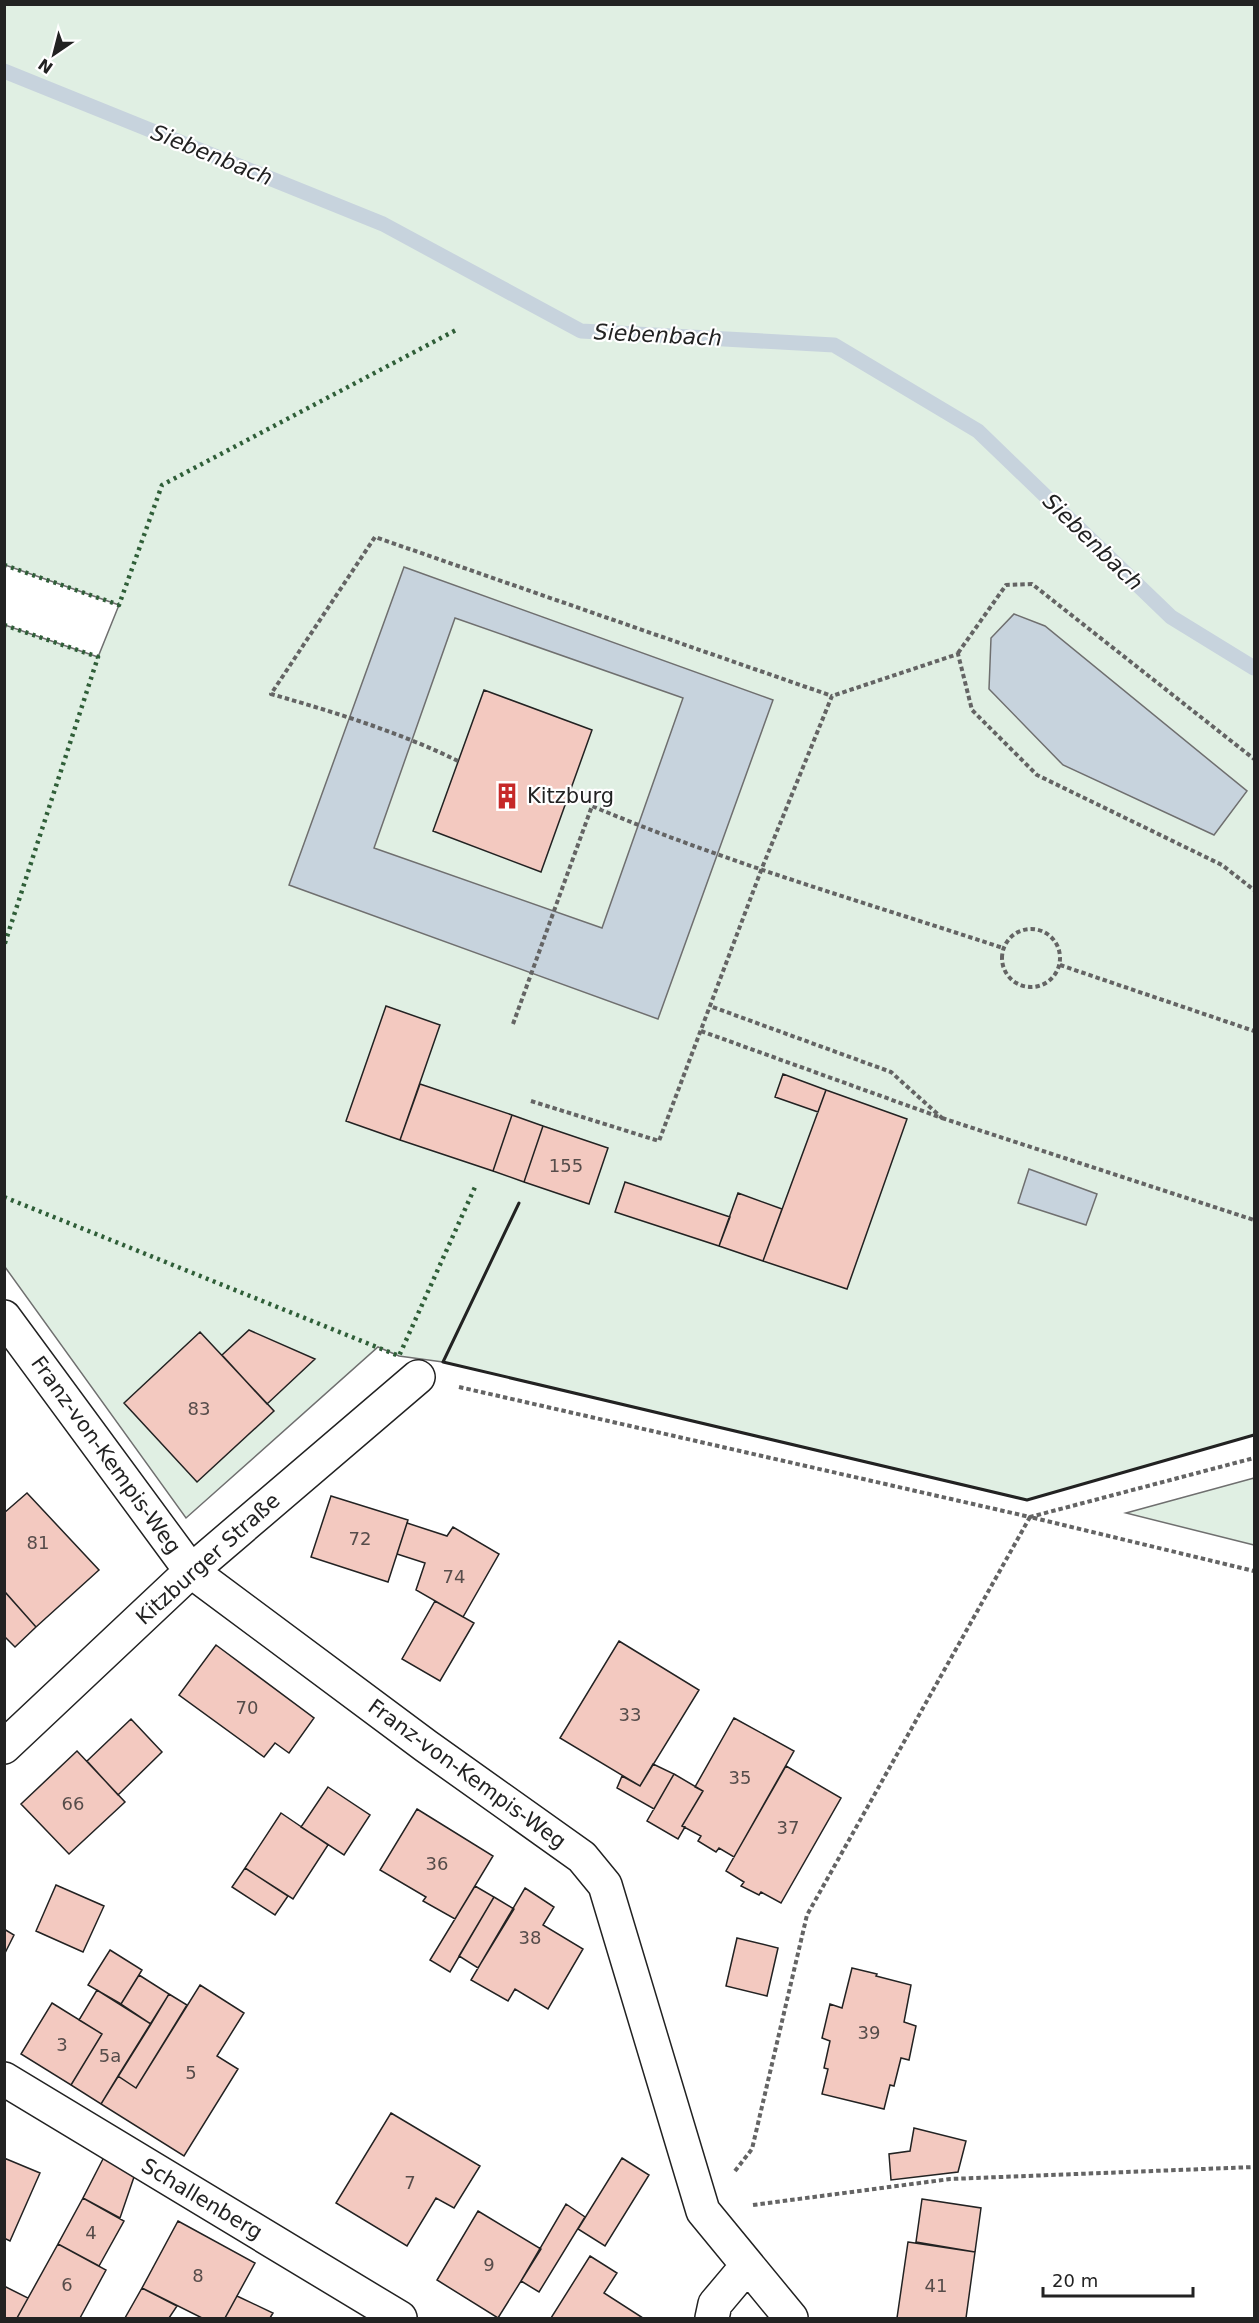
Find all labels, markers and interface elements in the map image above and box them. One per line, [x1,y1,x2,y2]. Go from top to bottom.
north arrow [24,24,84,84]
text: N [35,54,57,77]
water label: Siebenbach [148,119,276,191]
water label: Siebenbach [593,319,723,351]
water label: Siebenbach [1038,488,1148,596]
building icon: Kitzburg [492,781,522,811]
place label: Kitzburg [527,784,614,808]
house number: 155 [549,1155,583,1176]
street label: Franz-von-Kempis-Weg [26,1352,186,1558]
house number: 83 [188,1398,210,1419]
street label: Kitzburger Straße [131,1488,285,1630]
house number: 72 [349,1528,371,1549]
house number: 81 [27,1532,49,1553]
house number: 74 [443,1566,465,1587]
street label: Franz-von-Kempis-Weg [364,1694,570,1854]
house number: 70 [236,1697,258,1718]
house number: 33 [619,1704,641,1725]
house number: 35 [729,1767,751,1788]
house number: 66 [62,1793,84,1814]
house number: 37 [777,1817,799,1838]
house number: 36 [426,1853,448,1874]
house number: 38 [519,1927,541,1948]
house number: 39 [858,2022,880,2043]
house number: 3 [56,2034,68,2055]
house number: 5a [99,2045,121,2066]
house number: 5 [185,2062,197,2083]
street label: Schallenberg [137,2153,267,2245]
house number: 7 [404,2172,416,2193]
house number: 4 [85,2222,97,2243]
house number: 9 [483,2254,495,2275]
scale bar [1043,2260,1193,2298]
house number: 8 [192,2265,204,2286]
text: 20 m [1052,2270,1098,2291]
house number: 6 [61,2274,73,2295]
house number: 41 [925,2275,947,2296]

